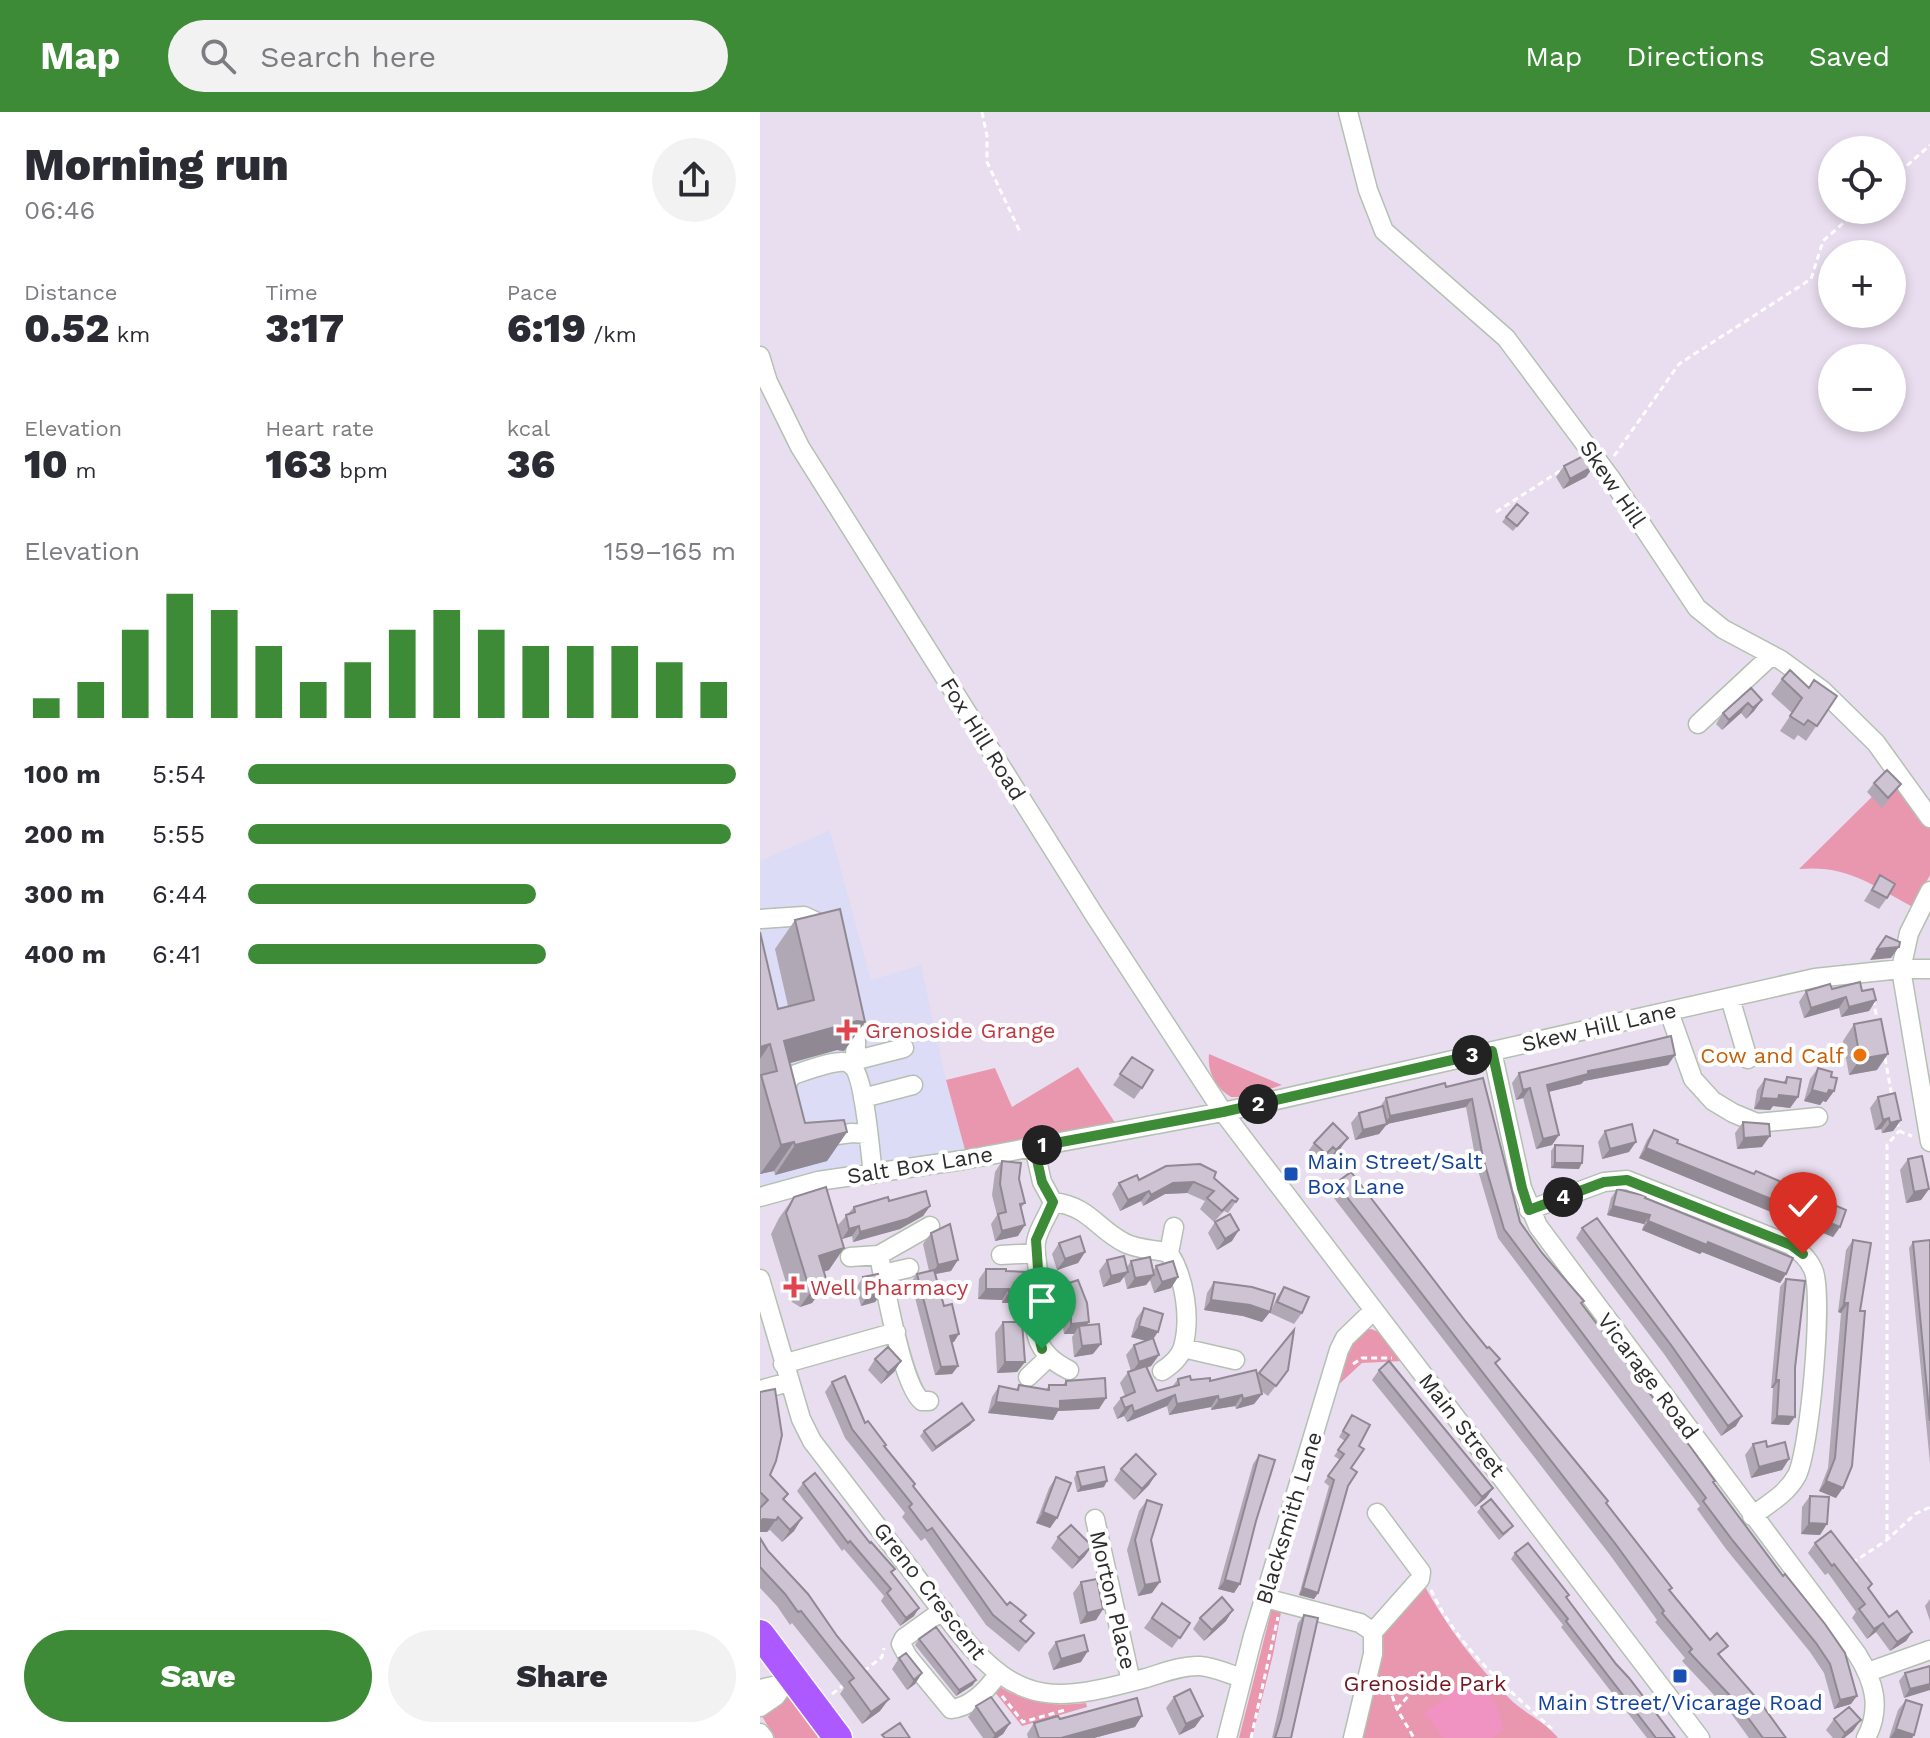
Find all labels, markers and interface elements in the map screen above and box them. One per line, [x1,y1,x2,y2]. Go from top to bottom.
search box [168,20,728,92]
text: Map [40,34,120,78]
icon: search [196,34,240,78]
text: Search here [260,39,436,74]
text: Map [1525,40,1582,73]
text: Directions [1626,40,1765,73]
text: Saved [1809,40,1890,73]
map controls [1818,136,1906,432]
button: locate [1818,136,1906,224]
button: share [652,138,736,222]
text: Morning run [24,139,289,191]
text: 06:46 [24,195,95,225]
button: + [1818,240,1906,328]
text: Distance [24,280,118,305]
text: Time [265,280,318,305]
text: Pace [507,280,558,305]
text: 0.52 [24,305,109,352]
text: 3:17 [265,305,344,352]
text: 6:19 [507,305,586,352]
text: km [109,322,150,347]
text: /km [586,322,637,347]
button: − [1818,344,1906,432]
text: Elevation [24,416,122,441]
text: Heart rate [265,416,374,441]
text: kcal [507,416,550,441]
street label: Skew Hill [1575,436,1651,532]
text: 10 [24,441,68,488]
text: 163 [265,441,332,488]
text: 36 [507,441,555,488]
text: m [68,458,96,483]
text: bpm [332,458,388,483]
text: Elevation [24,536,140,566]
text: 159–165 m [604,536,736,566]
street label: Fox Hill Road [935,673,1031,805]
text: 100 m [24,759,101,789]
text: 5:54 [152,759,206,789]
text: 200 m [24,819,105,849]
text: 5:55 [152,819,205,849]
text: 300 m [24,879,105,909]
text: 6:44 [152,879,207,909]
text: 400 m [24,939,106,969]
text: 6:41 [152,939,201,969]
street label: Skew Hill Lane [1519,997,1679,1057]
place label: Grenoside Grange [865,1018,1056,1043]
marker: Grenoside Grange [836,1019,858,1041]
pin: 3 [1452,1035,1492,1075]
text: 3 [1465,1042,1479,1067]
place label: Cow and Calf [1700,1043,1844,1068]
marker: Cow and Calf [1851,1046,1869,1064]
pin: 2 [1238,1084,1278,1124]
text: 2 [1251,1091,1265,1116]
pin: 1 [1022,1125,1062,1165]
text: 1 [1037,1132,1047,1157]
street label: Salt Box Lane [845,1141,995,1189]
place label: Main Street/Salt Box Lane [1307,1149,1483,1199]
marker: Main Street/Salt Box Lane [1282,1165,1300,1183]
pin [1769,1172,1837,1254]
pin: 4 [1543,1177,1583,1217]
text: 4 [1556,1184,1570,1209]
icon: check [1781,1184,1825,1228]
pin [1008,1267,1076,1349]
place label: Well Pharmacy [810,1275,969,1300]
marker: Well Pharmacy [785,1278,803,1296]
icon: arrive [1020,1279,1064,1323]
street label: Vicarage Road [1592,1308,1704,1444]
street label: Main Street [1414,1368,1510,1482]
street label: Blacksmith Lane [1251,1429,1327,1607]
street label: Greno Crescent [869,1517,991,1665]
street label: Morton Place [1085,1528,1141,1672]
button: Save [24,1630,372,1722]
button: Share [388,1630,736,1722]
marker: Main Street/Vicarage Road [1671,1667,1689,1685]
park label: Grenoside Park [1344,1671,1506,1696]
place label: Main Street/Vicarage Road [1537,1690,1823,1715]

